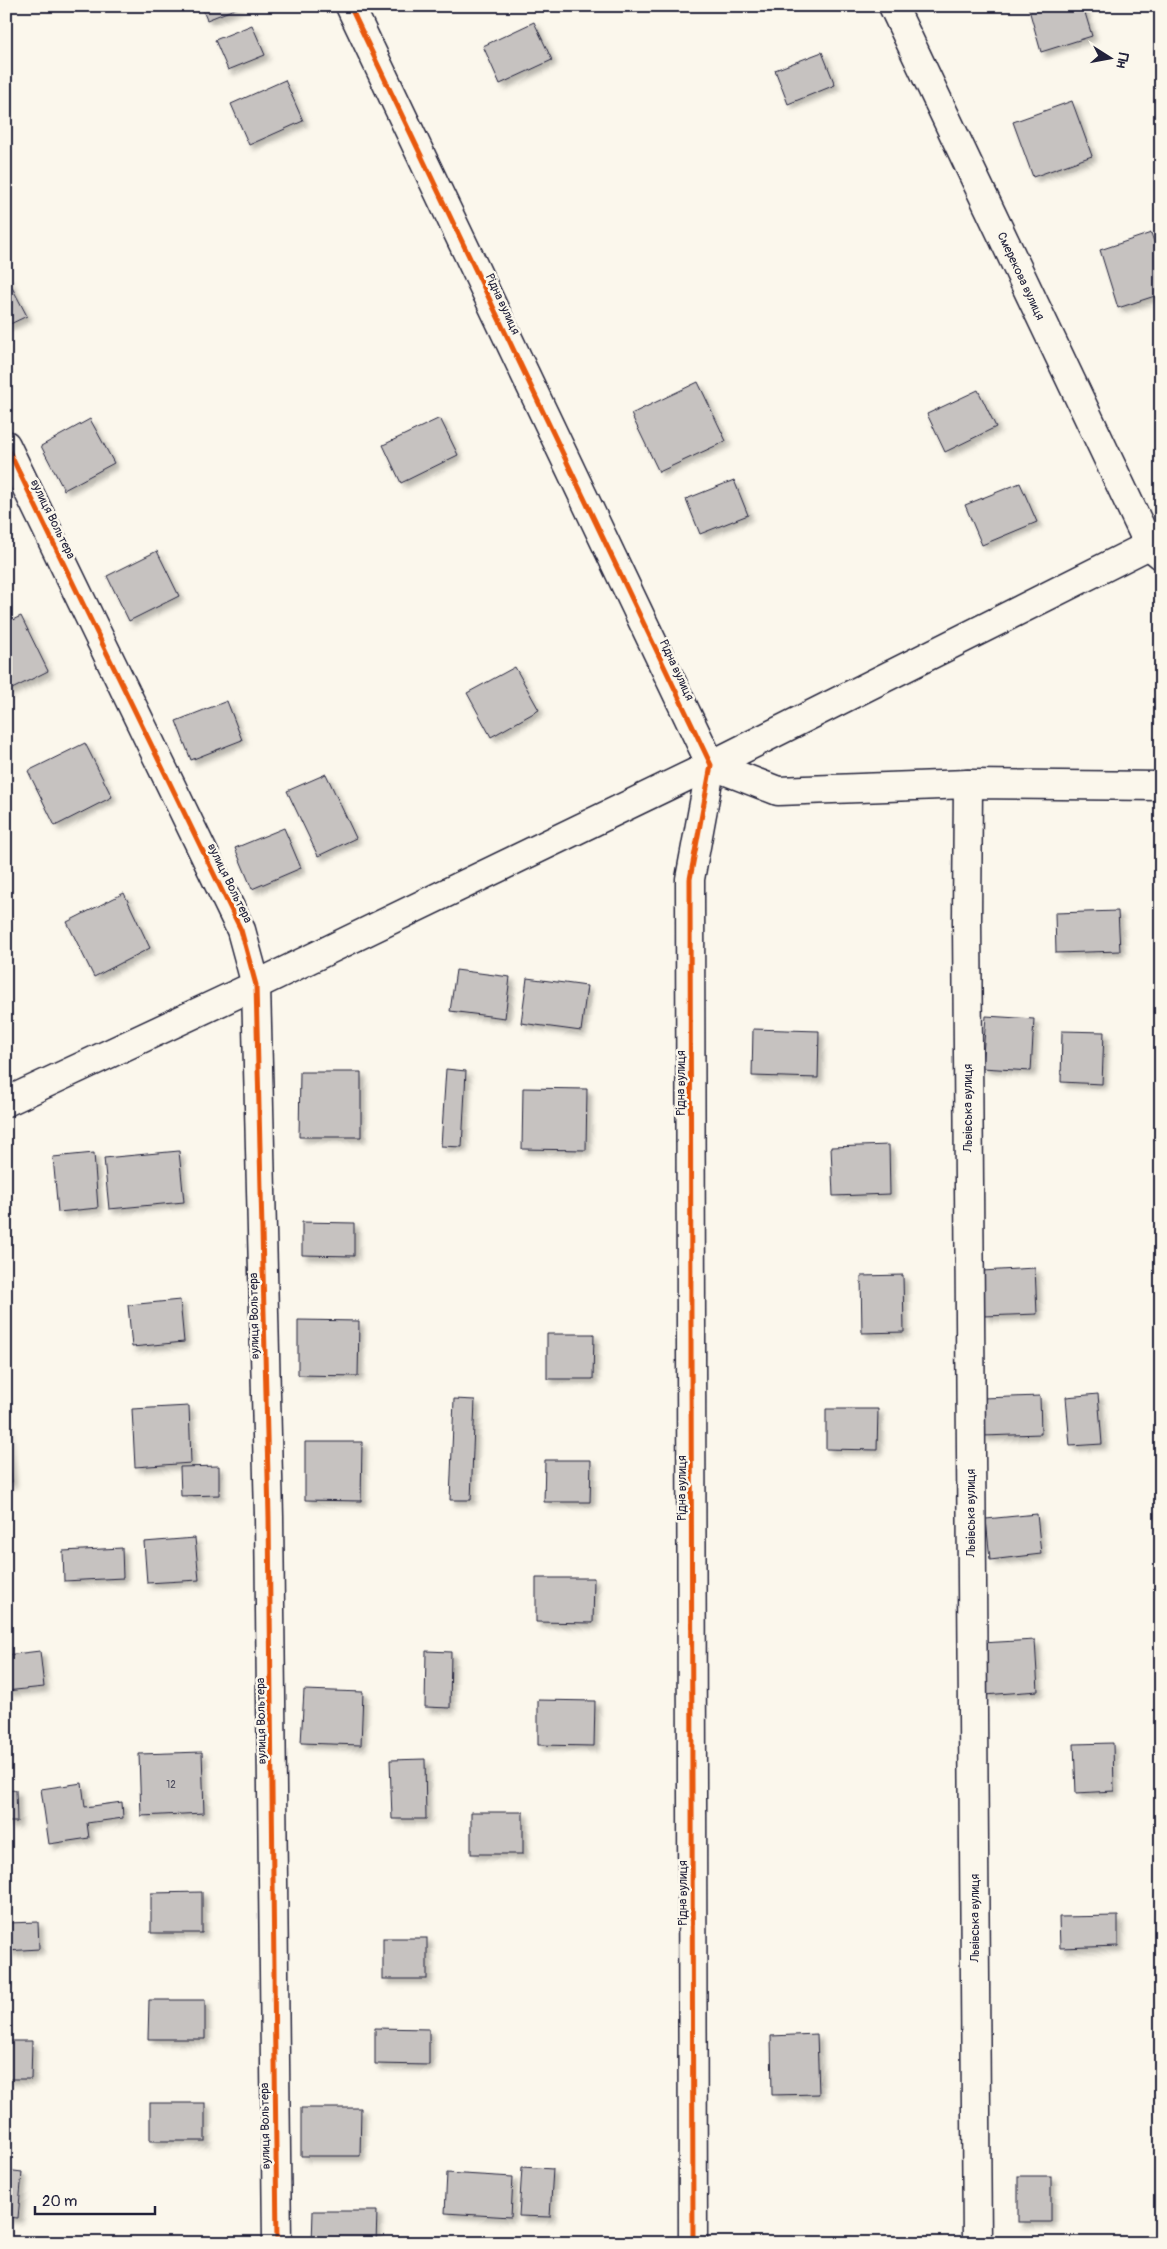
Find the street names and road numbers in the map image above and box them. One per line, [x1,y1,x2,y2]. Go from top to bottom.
street label: Смерекова вулиця [994,230,1048,323]
street label: Рідна вулиця [482,271,523,337]
street label: вулиця Вольтера [27,477,78,562]
street label: Рідна вулиця [656,637,697,703]
street label: вулиця Вольтера [204,841,255,926]
street label: Рідна вулиця [674,1050,689,1116]
street label: Львівська вулиця [961,1063,976,1153]
street label: вулиця Вольтера [246,1272,263,1359]
street label: Рідна вулиця [675,1455,690,1521]
street label: Львівська вулиця [964,1468,979,1558]
street label: вулиця Вольтера [253,1677,270,1764]
street label: Рідна вулиця [676,1860,691,1926]
street label: Львівська вулиця [968,1873,983,1963]
street label: вулиця Вольтера [257,2082,274,2169]

